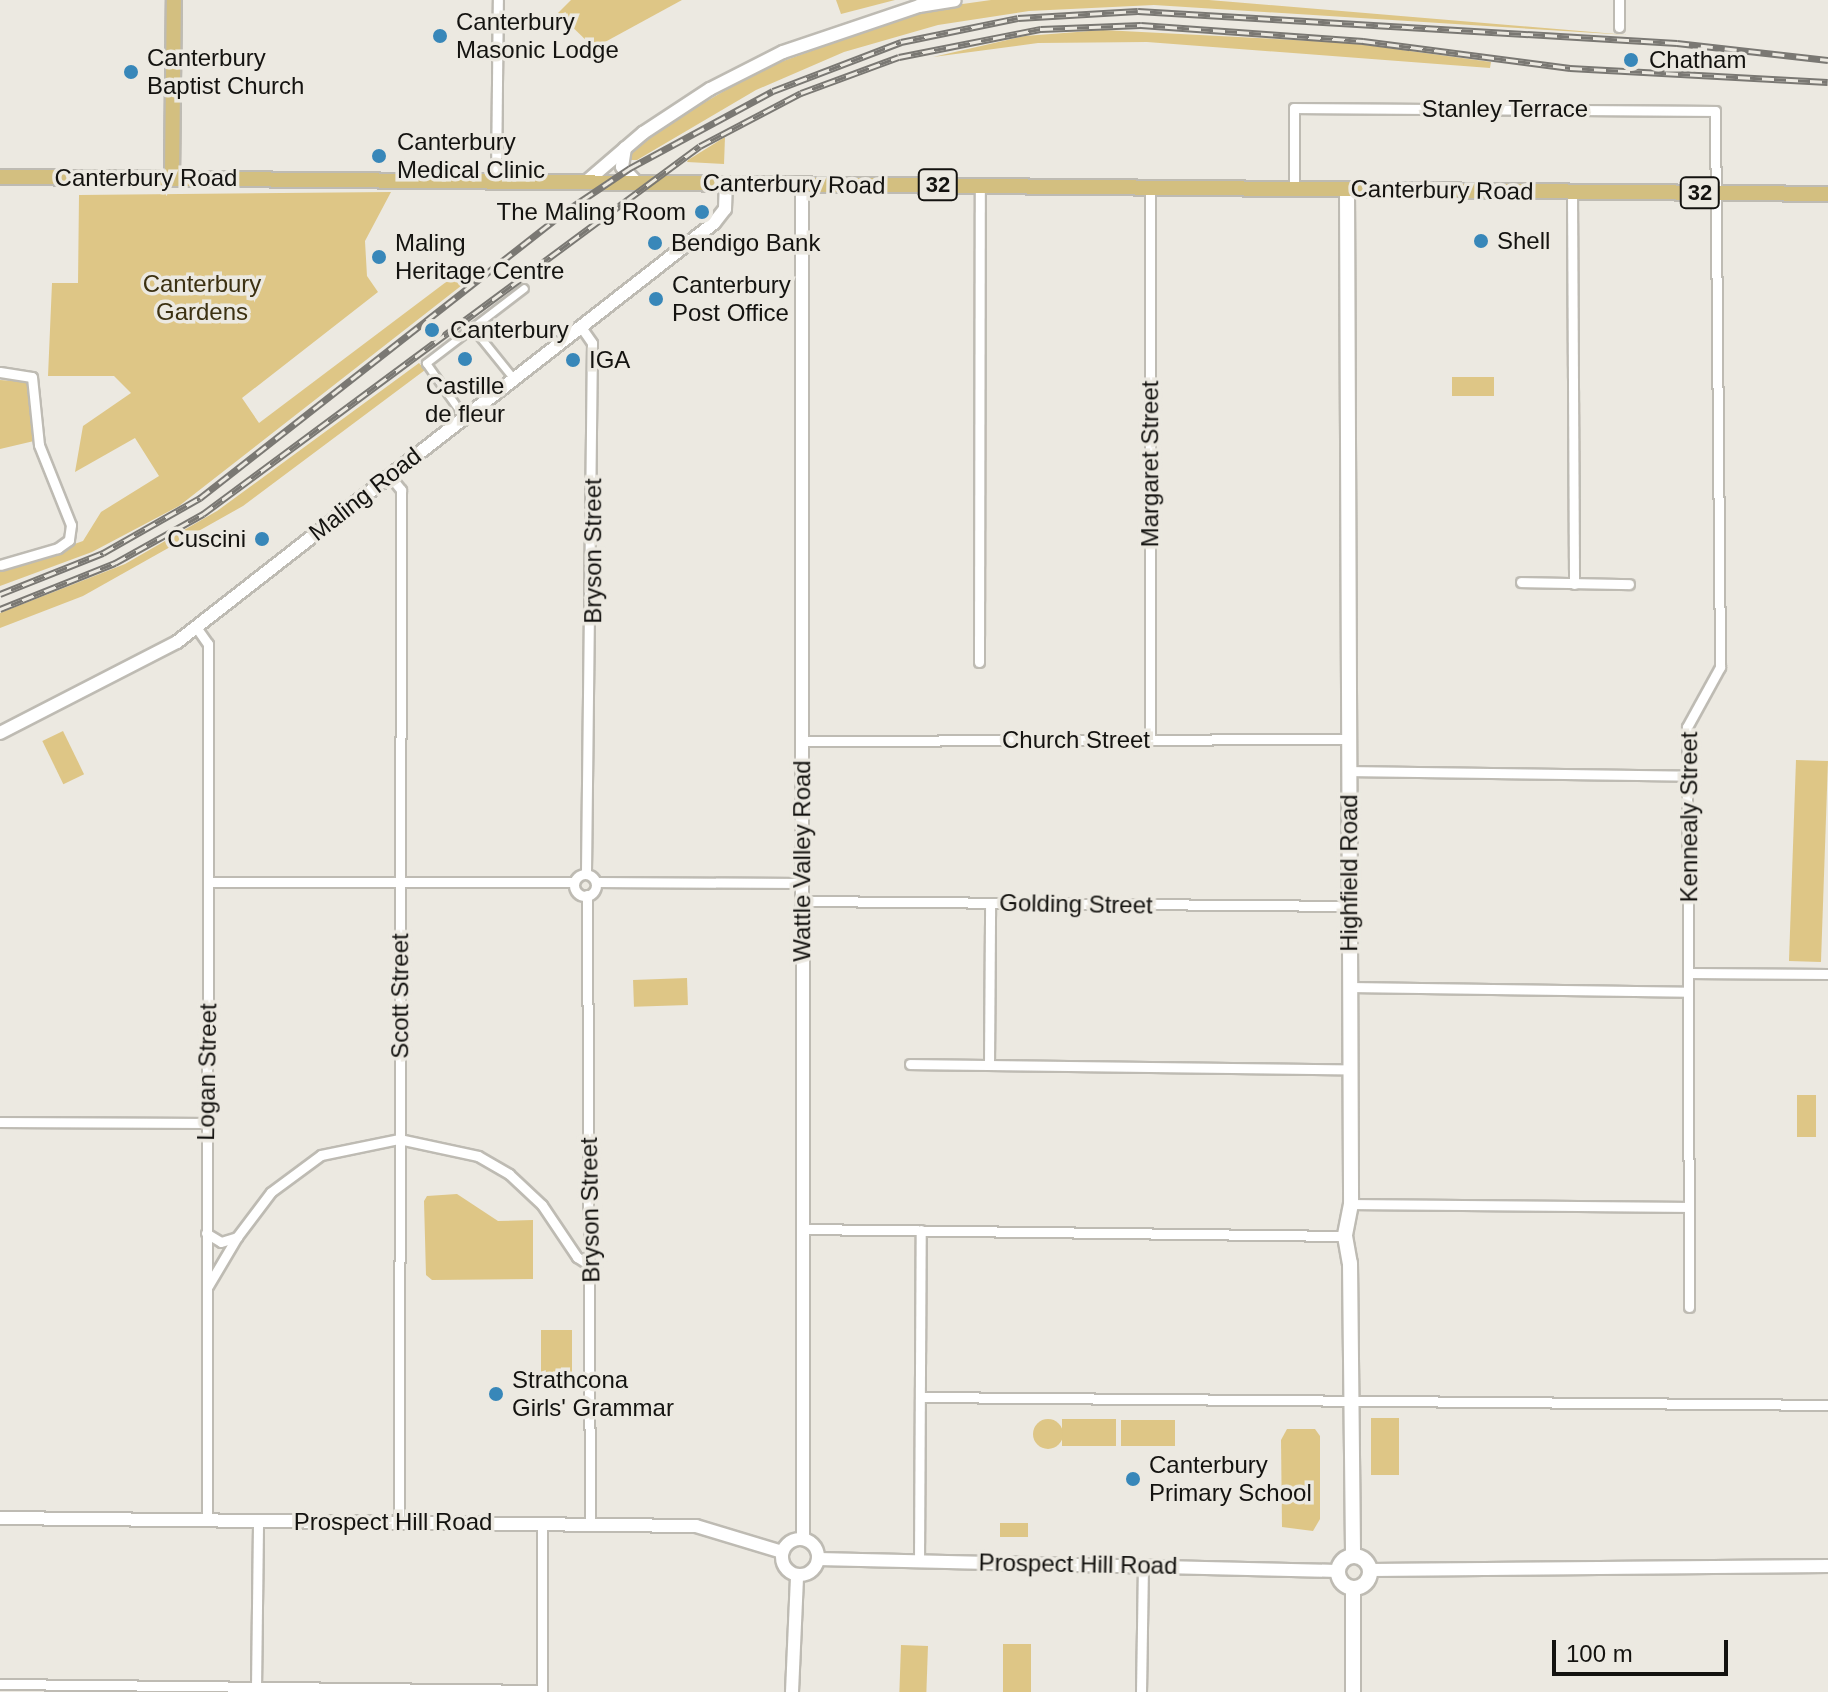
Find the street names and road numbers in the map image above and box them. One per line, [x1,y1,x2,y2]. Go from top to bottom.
street label: Stanley Terrace [1422,95,1588,123]
street label: Canterbury Road [55,164,237,192]
road number: 32 [916,167,960,203]
street label: Canterbury Road [702,168,886,200]
street label: Canterbury Road [1350,174,1534,206]
road number: 32 [1678,175,1722,211]
street label: Margaret Street [1136,381,1164,547]
street label: Maling Road [303,441,427,547]
street label: Bryson Street [579,478,607,624]
street label: Church Street [1002,726,1150,754]
street label: Kennealy Street [1675,732,1703,902]
street label: Wattle Valley Road [788,760,816,962]
street label: Highfield Road [1335,794,1363,952]
street label: Golding Street [999,888,1153,920]
street label: Scott Street [386,933,414,1059]
street label: Logan Street [191,1003,223,1141]
street label: Bryson Street [574,1137,606,1283]
street label: Prospect Hill Road [294,1508,492,1536]
street label: Prospect Hill Road [978,1548,1178,1580]

